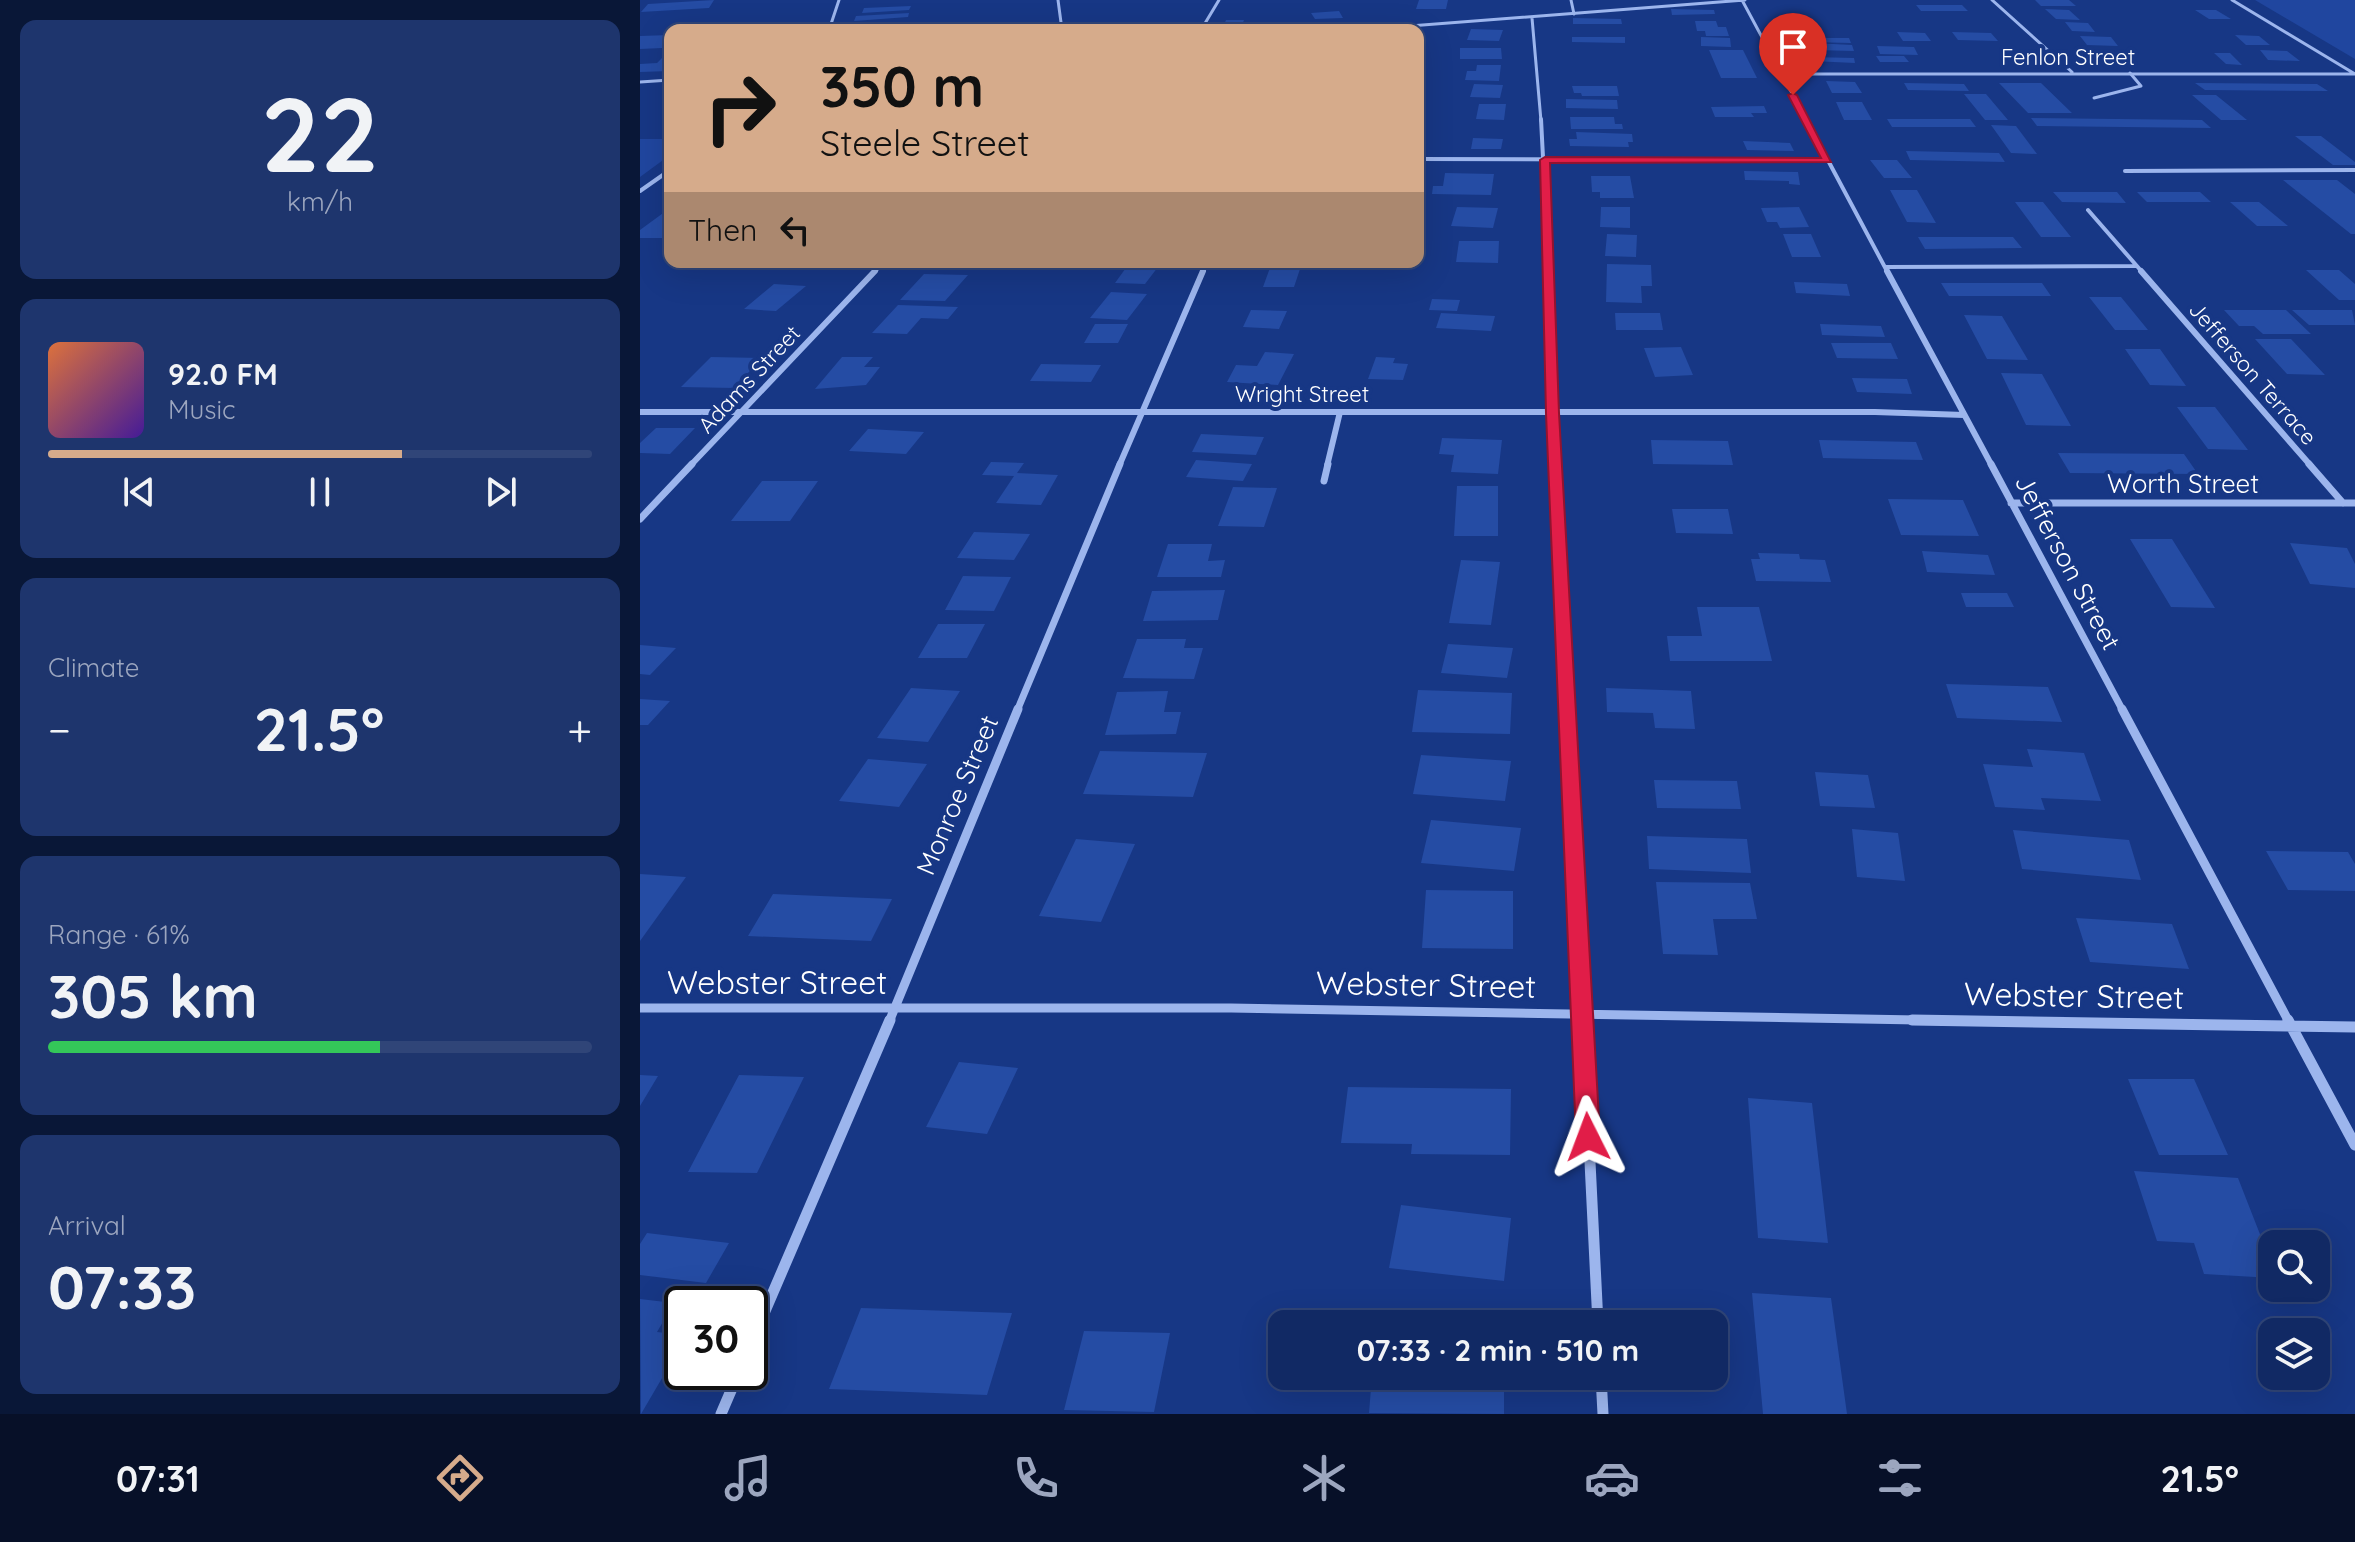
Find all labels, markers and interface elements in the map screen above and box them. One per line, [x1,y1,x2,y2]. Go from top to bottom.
pin [1759,13,1827,95]
icon: arrive [1771,25,1815,69]
street label: Fenlon Street [2001,43,2135,71]
text: 350 m [820,51,984,121]
icon: right [688,56,792,160]
text: 22 [261,68,379,198]
text: Steele Street [820,120,1029,165]
text: km/h [287,185,353,218]
icon: left [773,208,817,252]
text: Then [688,211,757,249]
street label: Jefferson Terrace [2183,296,2323,450]
street label: Adams Street [692,319,806,439]
text: 92.0 FM [168,355,278,393]
street label: Wright Street [1235,380,1369,408]
text: Music [168,393,236,426]
street label: Worth Street [2107,467,2259,500]
street label: Jefferson Street [2008,469,2128,655]
icon: previous [117,470,161,514]
icon: pause [298,470,342,514]
icon: next [479,470,523,514]
text: Climate [48,651,139,684]
text: 21.5° [254,691,384,766]
text: − [48,702,71,757]
text: + [567,702,592,757]
street label: Monroe Street [909,710,1005,880]
text: Range · 61% [48,918,190,951]
text: 305 km [48,958,258,1033]
street label: Webster Street [667,962,887,1002]
street label: Webster Street [1316,962,1536,1006]
street label: Webster Street [1964,973,2184,1017]
position arrow [1546,1095,1630,1179]
text: Arrival [48,1209,126,1242]
map controls [2258,1230,2330,1390]
button: search [2258,1230,2330,1302]
text: 07:33 [48,1249,196,1324]
speed limit sign: 30 [664,1286,768,1390]
button: layers [2258,1318,2330,1390]
text: 07:33 · 2 min · 510 m [1357,1331,1639,1369]
icon: directions [432,1450,488,1506]
icon: music [720,1450,776,1506]
icon: phone [1008,1450,1064,1506]
icon: climate [1296,1450,1352,1506]
icon: car [1584,1450,1640,1506]
icon: filters [1872,1450,1928,1506]
text: 07:31 [116,1456,200,1501]
text: 21.5° [2161,1456,2239,1501]

